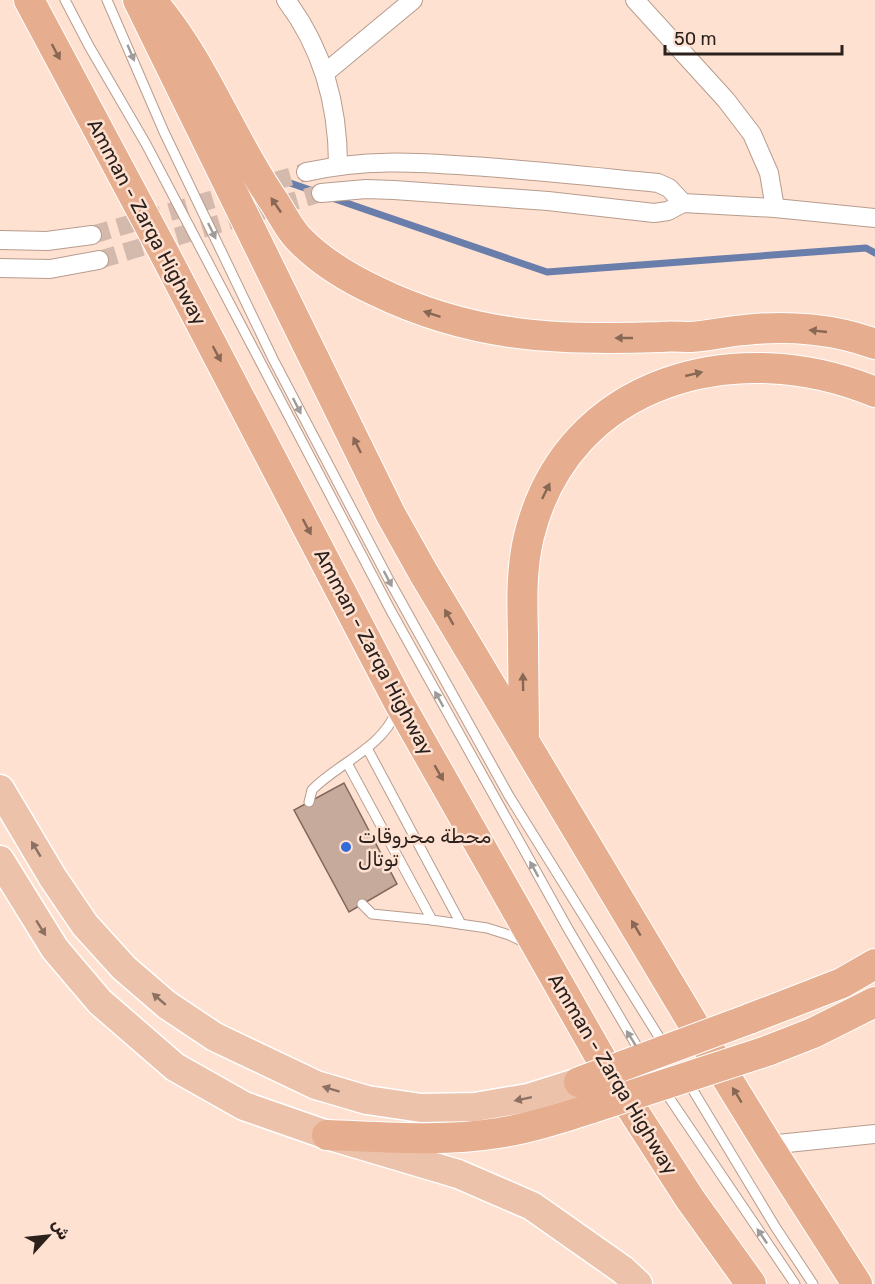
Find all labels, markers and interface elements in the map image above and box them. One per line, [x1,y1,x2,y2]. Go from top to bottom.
scale bar [665,18,842,56]
text: 50 m [674,28,717,50]
one-way arrow [51,44,61,61]
one-way arrow [126,45,136,63]
street label: Amman - Zarqa Highway [82,115,212,329]
one-way arrow [271,197,282,213]
one-way arrow [207,222,216,239]
one-way arrow [423,309,441,318]
one-way arrow [809,326,828,336]
one-way arrow [614,333,633,343]
one-way arrow [212,345,222,362]
one-way arrow [684,368,703,378]
one-way arrow [292,397,302,415]
one-way arrow [352,437,362,454]
one-way arrow [541,482,551,499]
one-way arrow [302,518,312,535]
street label: Amman - Zarqa Highway [309,545,439,759]
one-way arrow [383,571,393,588]
one-way arrow [444,609,454,626]
one-way arrow [519,672,528,691]
one-way arrow [434,690,444,707]
one-way arrow [433,764,443,781]
place label: محطة محروقات توتال [358,824,491,871]
marker: محطة محروقات توتال [339,840,353,854]
one-way arrow [31,841,41,858]
one-way arrow [529,861,540,877]
one-way arrow [36,920,47,936]
one-way arrow [631,920,642,936]
street label: Amman - Zarqa Highway [543,969,683,1179]
one-way arrow [151,992,167,1005]
one-way arrow [626,1030,637,1046]
one-way arrow [322,1084,340,1093]
one-way arrow [732,1086,742,1103]
one-way arrow [513,1095,532,1104]
north arrow [18,1206,78,1266]
text: ش [48,1216,74,1243]
one-way arrow [757,1228,768,1244]

